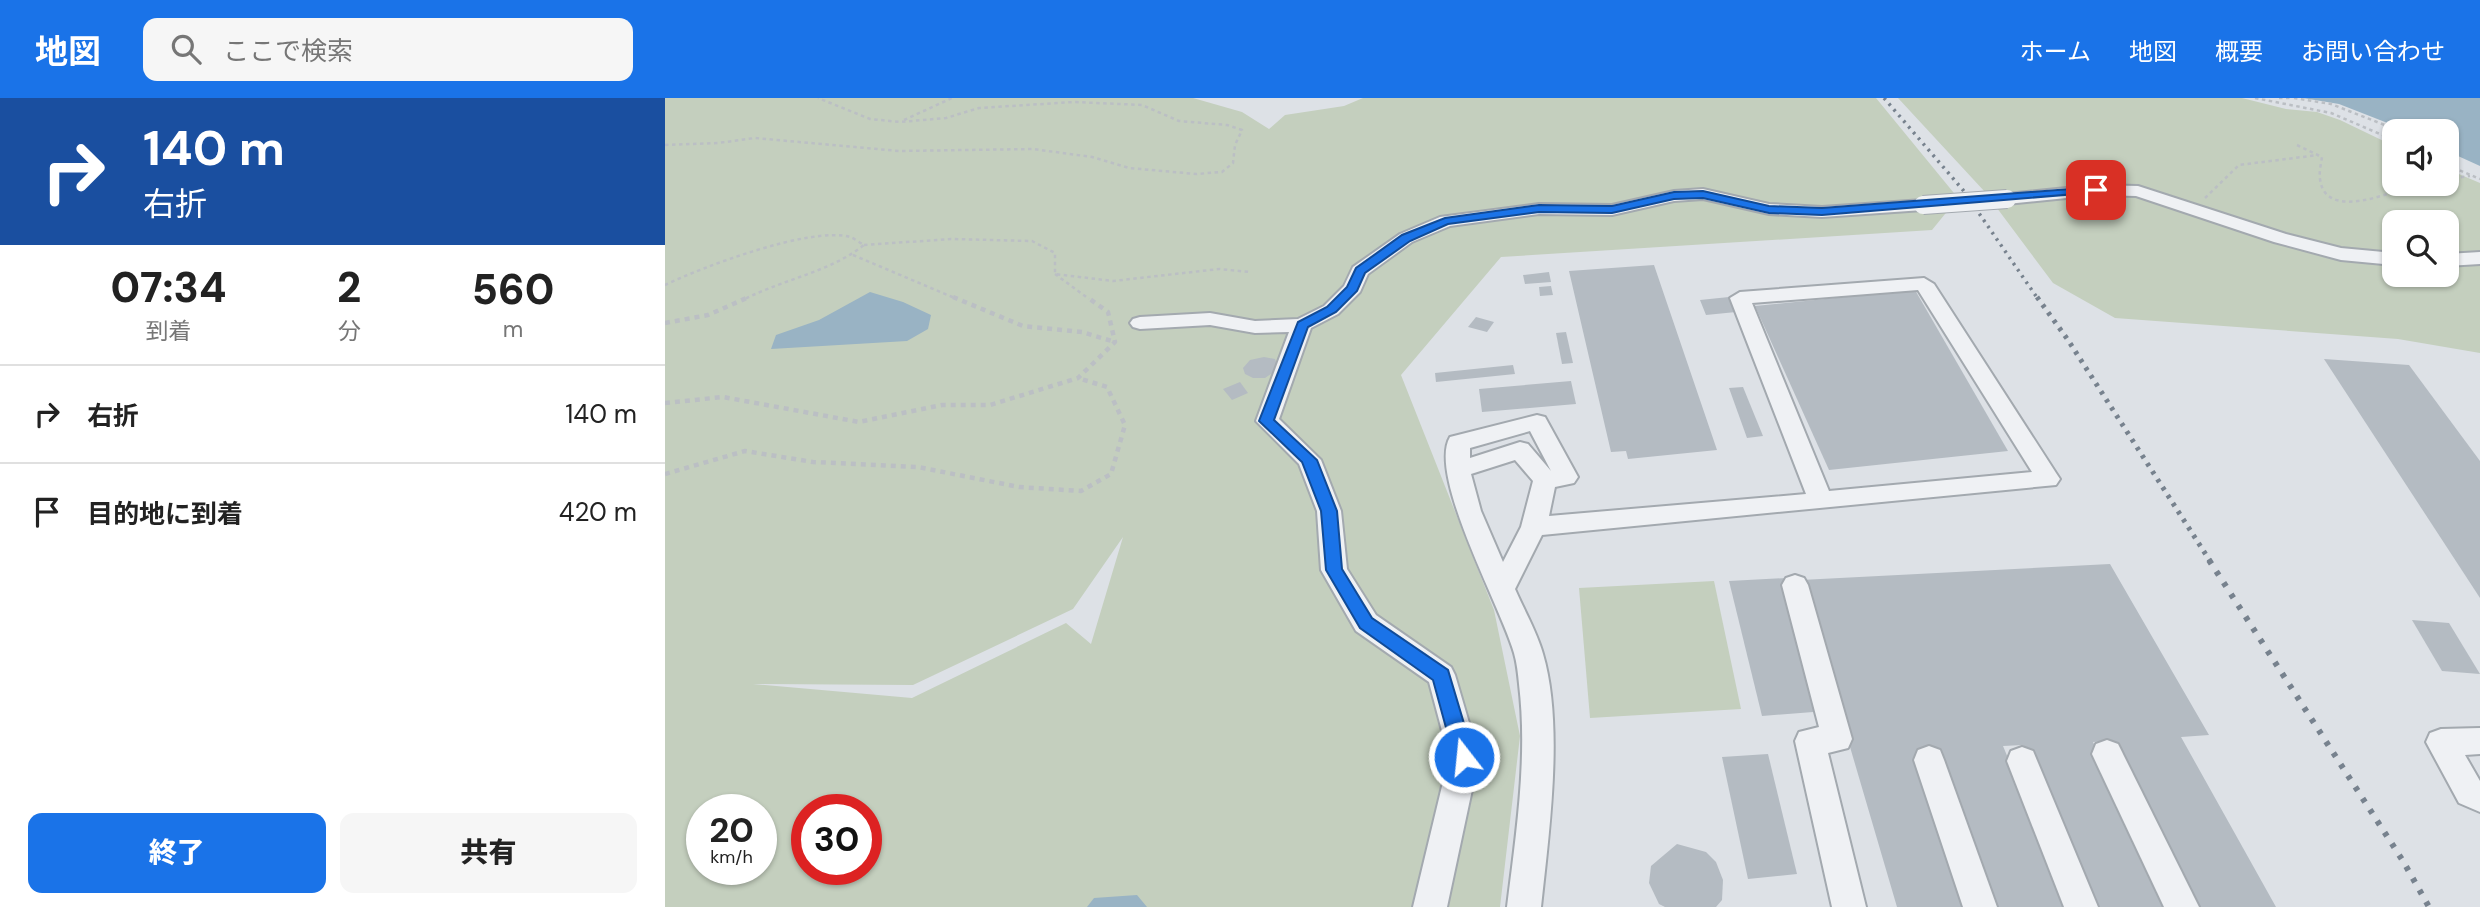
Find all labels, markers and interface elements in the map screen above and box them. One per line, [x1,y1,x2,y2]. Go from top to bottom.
search box [143,18,633,81]
text: 地図 [35,30,101,73]
icon: search [167,30,205,68]
text: ここで検索 [223,34,353,68]
text: ホーム [2020,36,2091,67]
text: 地図 [2129,36,2177,67]
text: 概要 [2215,36,2263,67]
text: お問い合わせ [2301,36,2445,67]
text: 140 m [143,116,285,180]
map controls [2382,119,2459,287]
button: sound [2382,119,2459,196]
icon: right [28,126,119,217]
pin [2066,160,2126,220]
icon: arrive [2077,171,2115,209]
text: 右折 [143,183,207,225]
button: search [2382,210,2459,287]
text: 07:34 [111,260,226,315]
text: 2 [337,260,361,315]
text: 560 [472,262,554,317]
text: m [503,314,523,344]
text: 到着 [145,316,191,346]
text: 分 [338,316,361,346]
icon: right [28,395,66,433]
text: 140 m [565,397,637,431]
text: 右折 [87,399,139,433]
icon: arrive [28,493,66,531]
text: 420 m [559,495,637,529]
text: 目的地に到着 [87,497,243,531]
position arrow [1427,720,1501,794]
speed limit sign: 30 [791,794,882,885]
text: 20 [709,807,754,853]
button: 終了 [28,813,326,893]
button: 共有 [340,813,637,893]
text: km/h [710,845,753,869]

